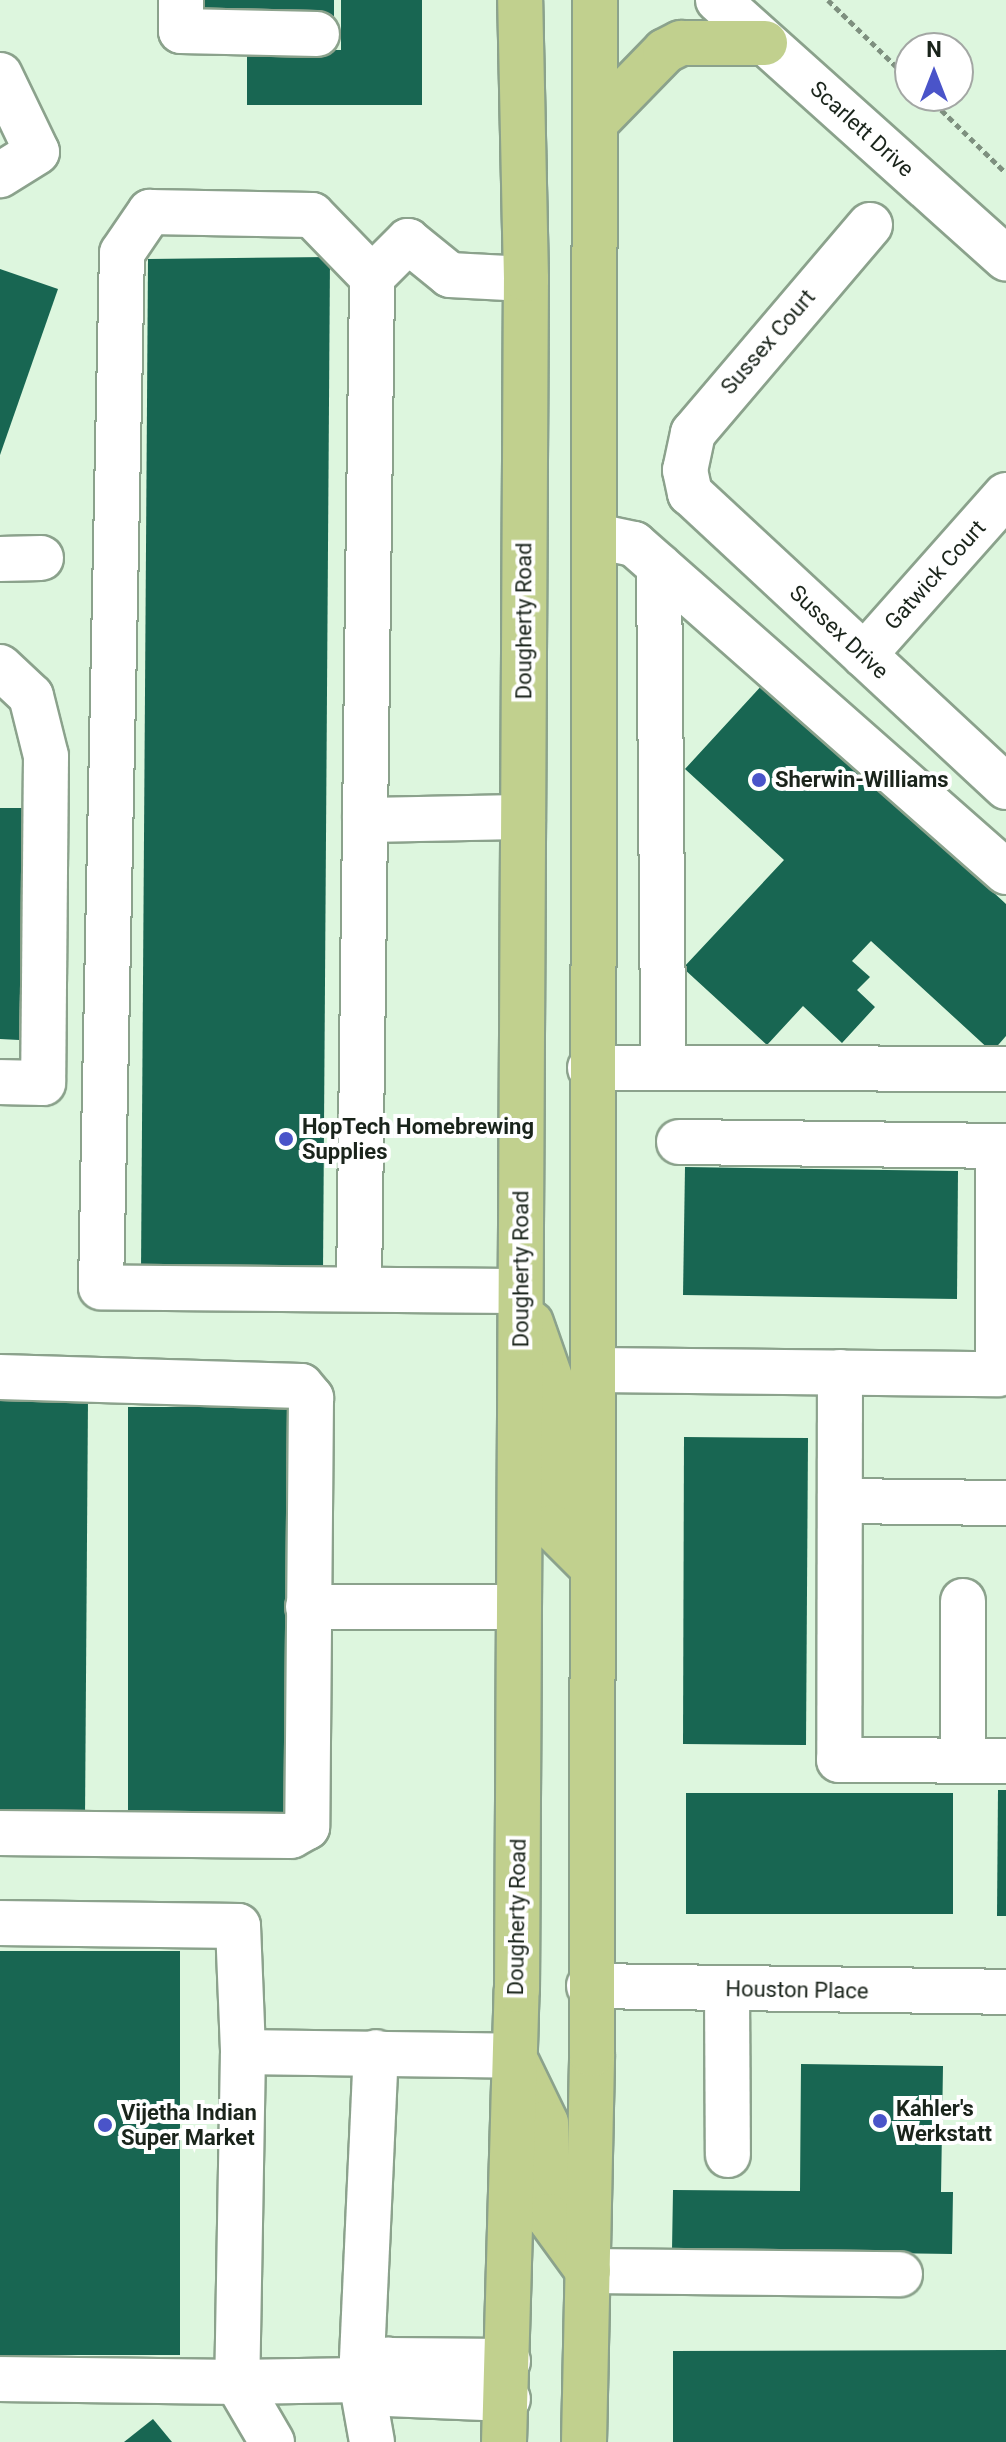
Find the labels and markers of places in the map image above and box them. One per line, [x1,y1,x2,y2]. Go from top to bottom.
place label: Sherwin-Williams [775,767,949,793]
marker: Sherwin-Williams [750,771,768,789]
place label: HopTech Homebrewing Supplies [302,1113,534,1164]
marker: HopTech Homebrewing Supplies [277,1130,295,1148]
place label: Kahler's Werkstatt [896,2095,992,2146]
place label: Vijetha Indian Super Market [121,2099,257,2150]
marker: Kahler's Werkstatt [871,2112,889,2130]
marker: Vijetha Indian Super Market [96,2116,114,2134]

